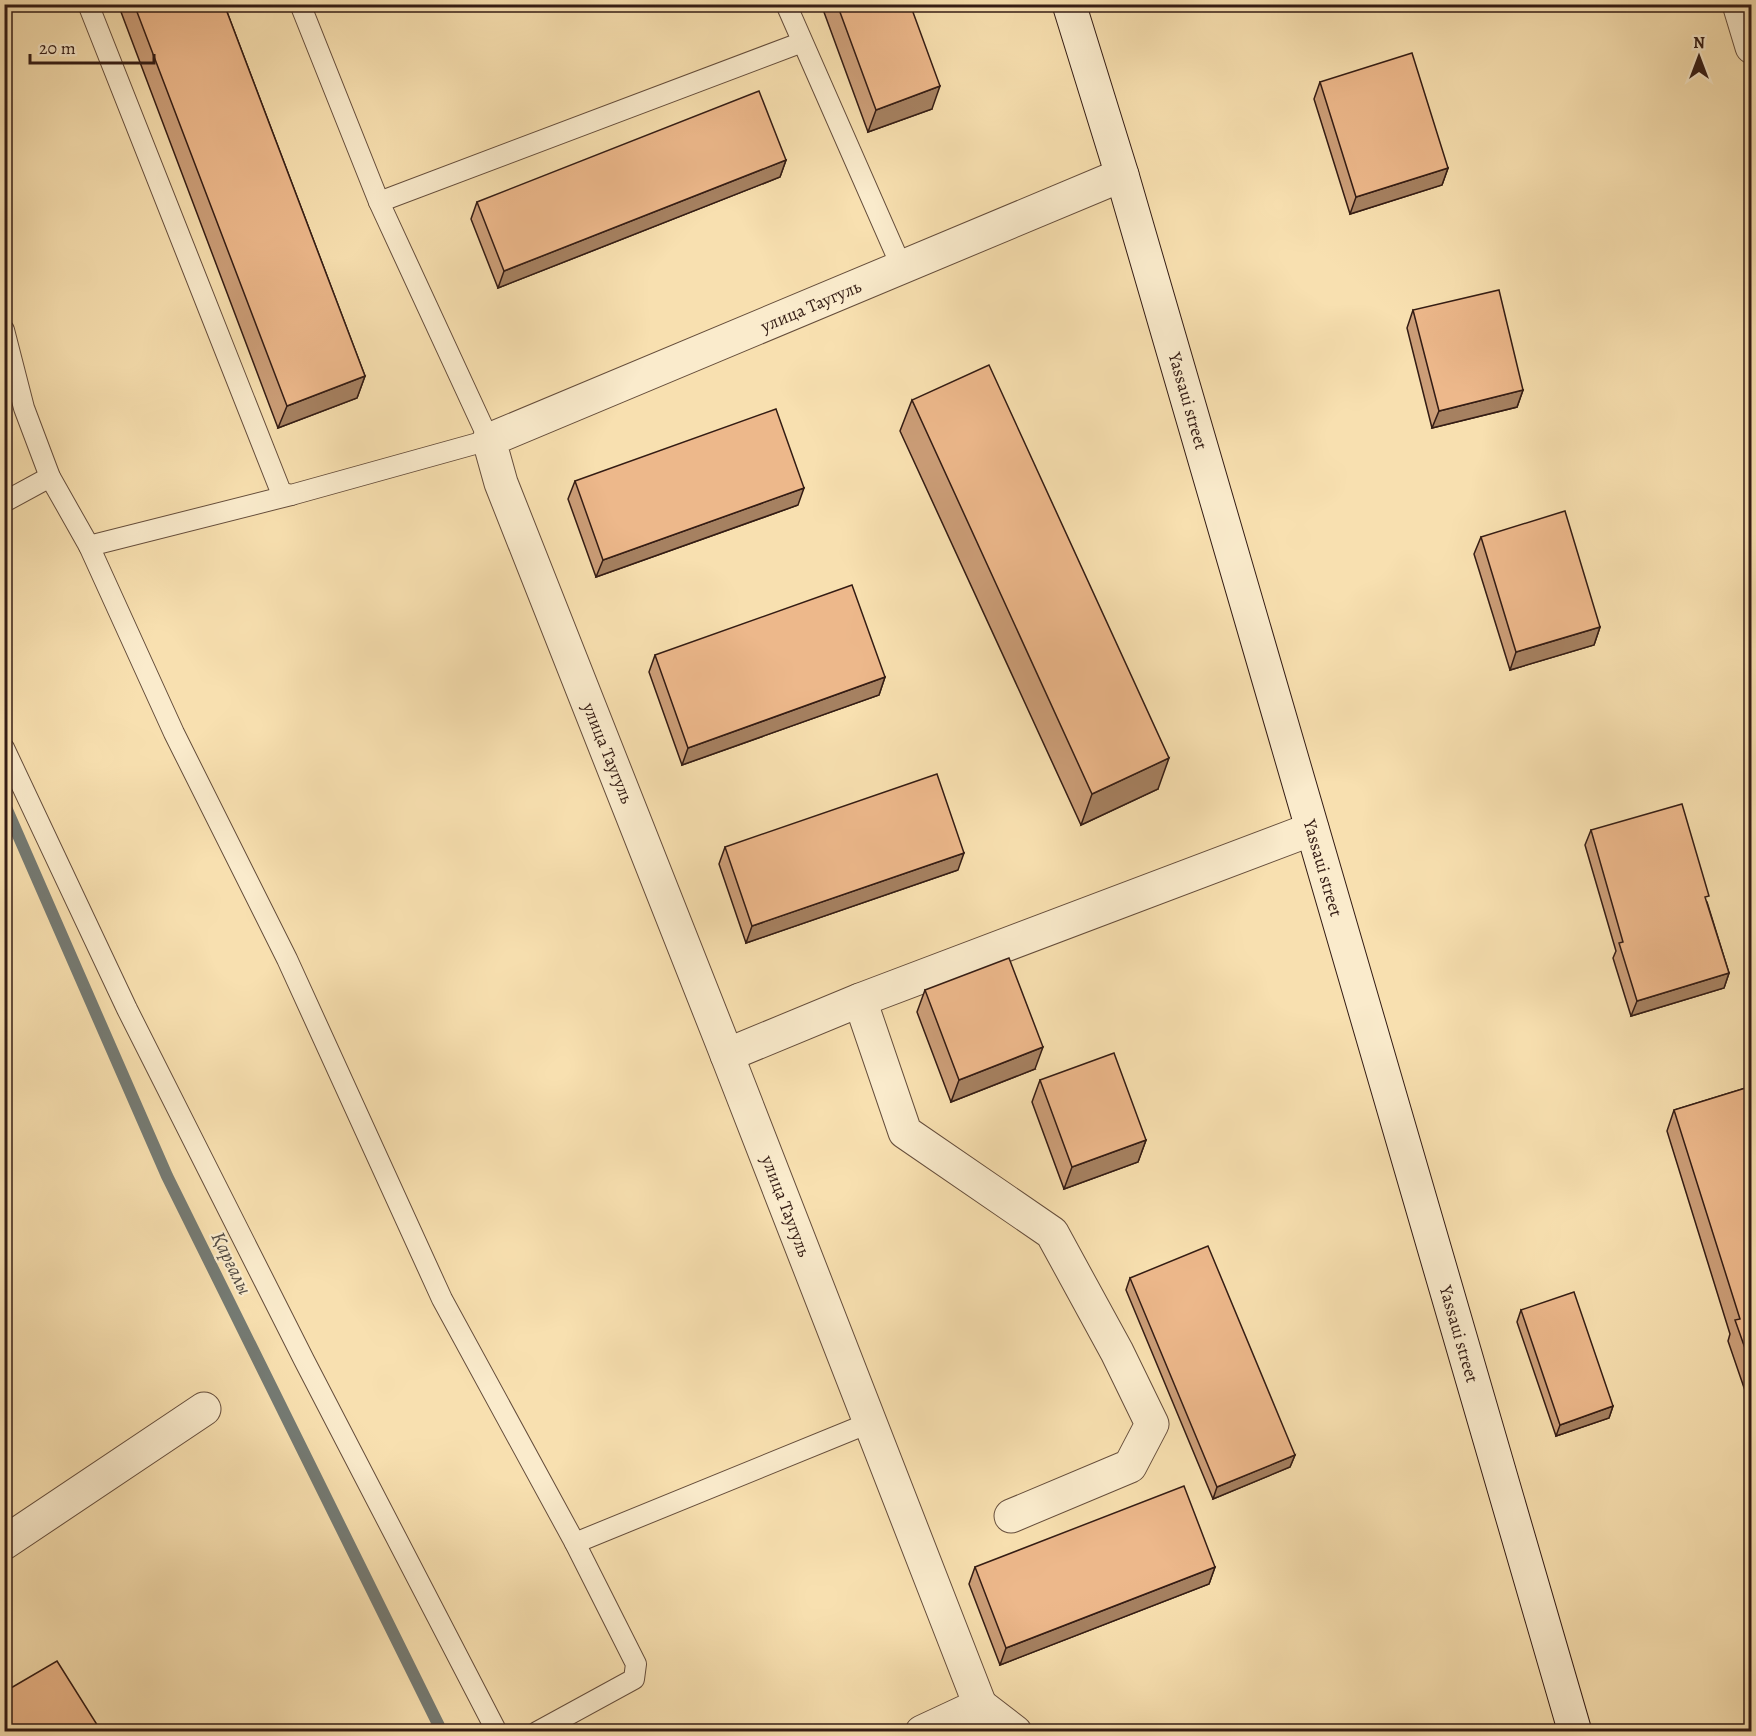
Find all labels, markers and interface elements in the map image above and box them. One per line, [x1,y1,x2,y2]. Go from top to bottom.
scale bar [30,27,154,65]
north arrow [1669,27,1729,87]
text: N [1693,32,1705,54]
text: 20 m [39,36,76,60]
street label: улица Таугуль [756,274,865,338]
street label: Yassaui street [1162,349,1213,453]
street label: улица Таугуль [576,698,639,807]
street label: Yassaui street [1297,816,1348,920]
street label: улица Таугуль [755,1151,816,1260]
water label: Қарғалы [205,1227,258,1299]
street label: Yassaui street [1433,1282,1484,1386]

